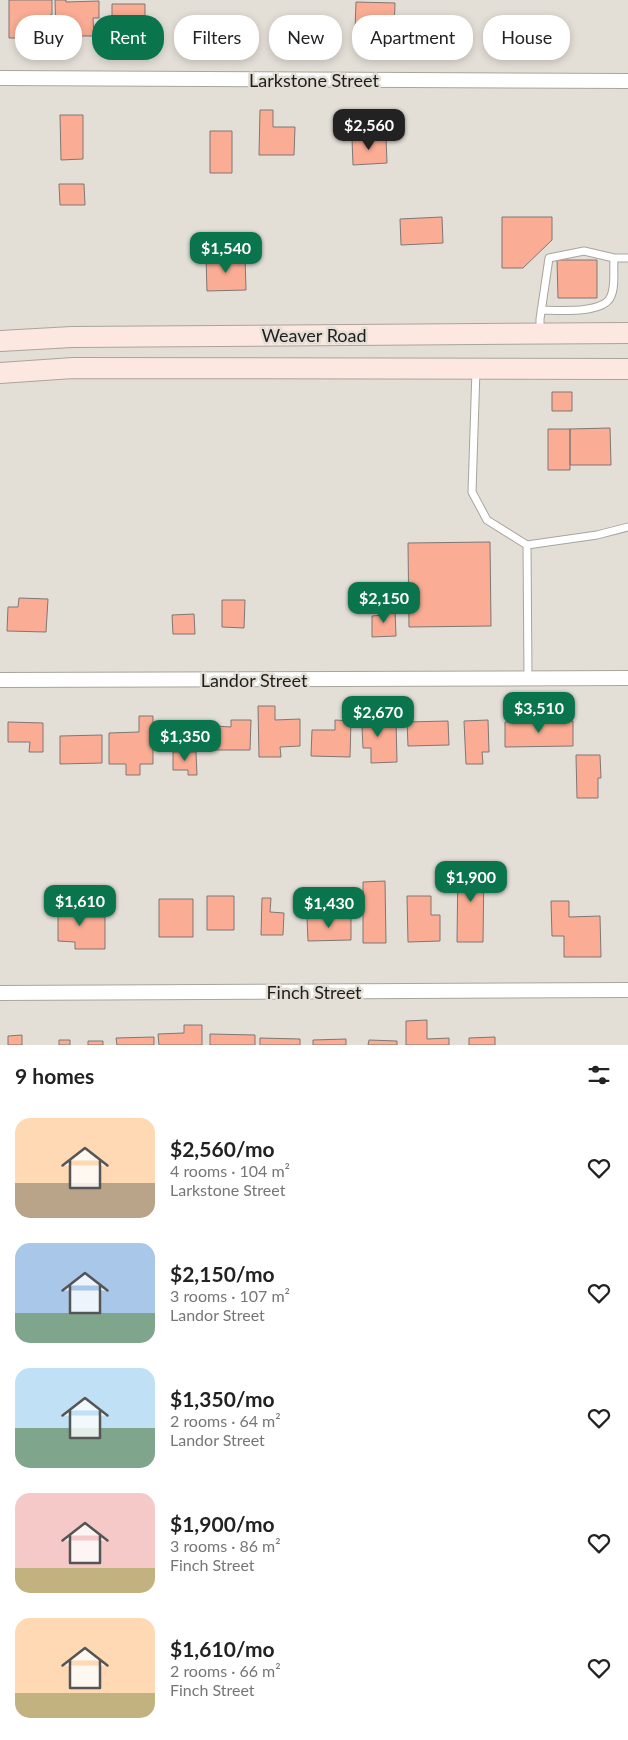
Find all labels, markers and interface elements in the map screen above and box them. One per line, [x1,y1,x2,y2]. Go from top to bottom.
chip: Buy [15,15,82,60]
chip: Rent [92,15,164,60]
chip: Filters [174,15,259,60]
chip: New [269,15,342,60]
chip: Apartment [352,15,473,60]
chip: House [483,15,570,60]
street label: Larkstone Street [249,69,379,91]
pin: $2,560 [328,108,410,151]
text: $2,560 [344,115,394,134]
pin: $1,540 [185,232,267,274]
text: $1,540 [201,238,251,257]
street label: Weaver Road [261,324,367,346]
pin: $2,150 [343,582,425,624]
text: $2,150 [359,588,409,607]
street label: Landor Street [201,669,308,691]
pin: $3,510 [498,692,580,734]
pin: $2,670 [337,696,419,738]
text: $3,510 [514,698,564,717]
text: $2,670 [353,702,403,721]
pin: $1,350 [144,720,226,762]
text: $1,350 [160,726,210,745]
pin: $1,900 [430,860,512,903]
text: $1,900 [446,867,496,886]
pin: $1,610 [39,884,121,927]
pin: $1,430 [288,886,370,929]
text: $1,610 [55,891,105,910]
text: $1,430 [304,893,354,912]
street label: Finch Street [266,981,362,1003]
icon: filters [585,1061,613,1089]
text: 9 homes [15,1063,94,1088]
text: $2,560/mo [170,1136,275,1161]
icon: home [55,1138,115,1198]
icon: heart [585,1154,613,1182]
text: 4 rooms · 104 m² [170,1161,290,1180]
text: Larkstone Street [170,1180,285,1199]
text: $2,150/mo [170,1261,275,1286]
icon: home [55,1263,115,1323]
icon: heart [585,1279,613,1307]
text: 3 rooms · 107 m² [170,1286,290,1305]
text: Landor Street [170,1305,265,1324]
text: $1,350/mo [170,1386,275,1411]
icon: home [55,1388,115,1448]
icon: heart [585,1404,613,1432]
text: 2 rooms · 64 m² [170,1411,281,1430]
text: Landor Street [170,1430,265,1449]
text: $1,900/mo [170,1511,275,1536]
icon: home [55,1513,115,1573]
icon: heart [585,1529,613,1557]
text: 3 rooms · 86 m² [170,1536,281,1555]
text: Finch Street [170,1555,255,1574]
text: $1,610/mo [170,1636,275,1661]
icon: home [55,1638,115,1698]
icon: heart [585,1654,613,1682]
text: 2 rooms · 66 m² [170,1661,281,1680]
text: Finch Street [170,1680,255,1699]

